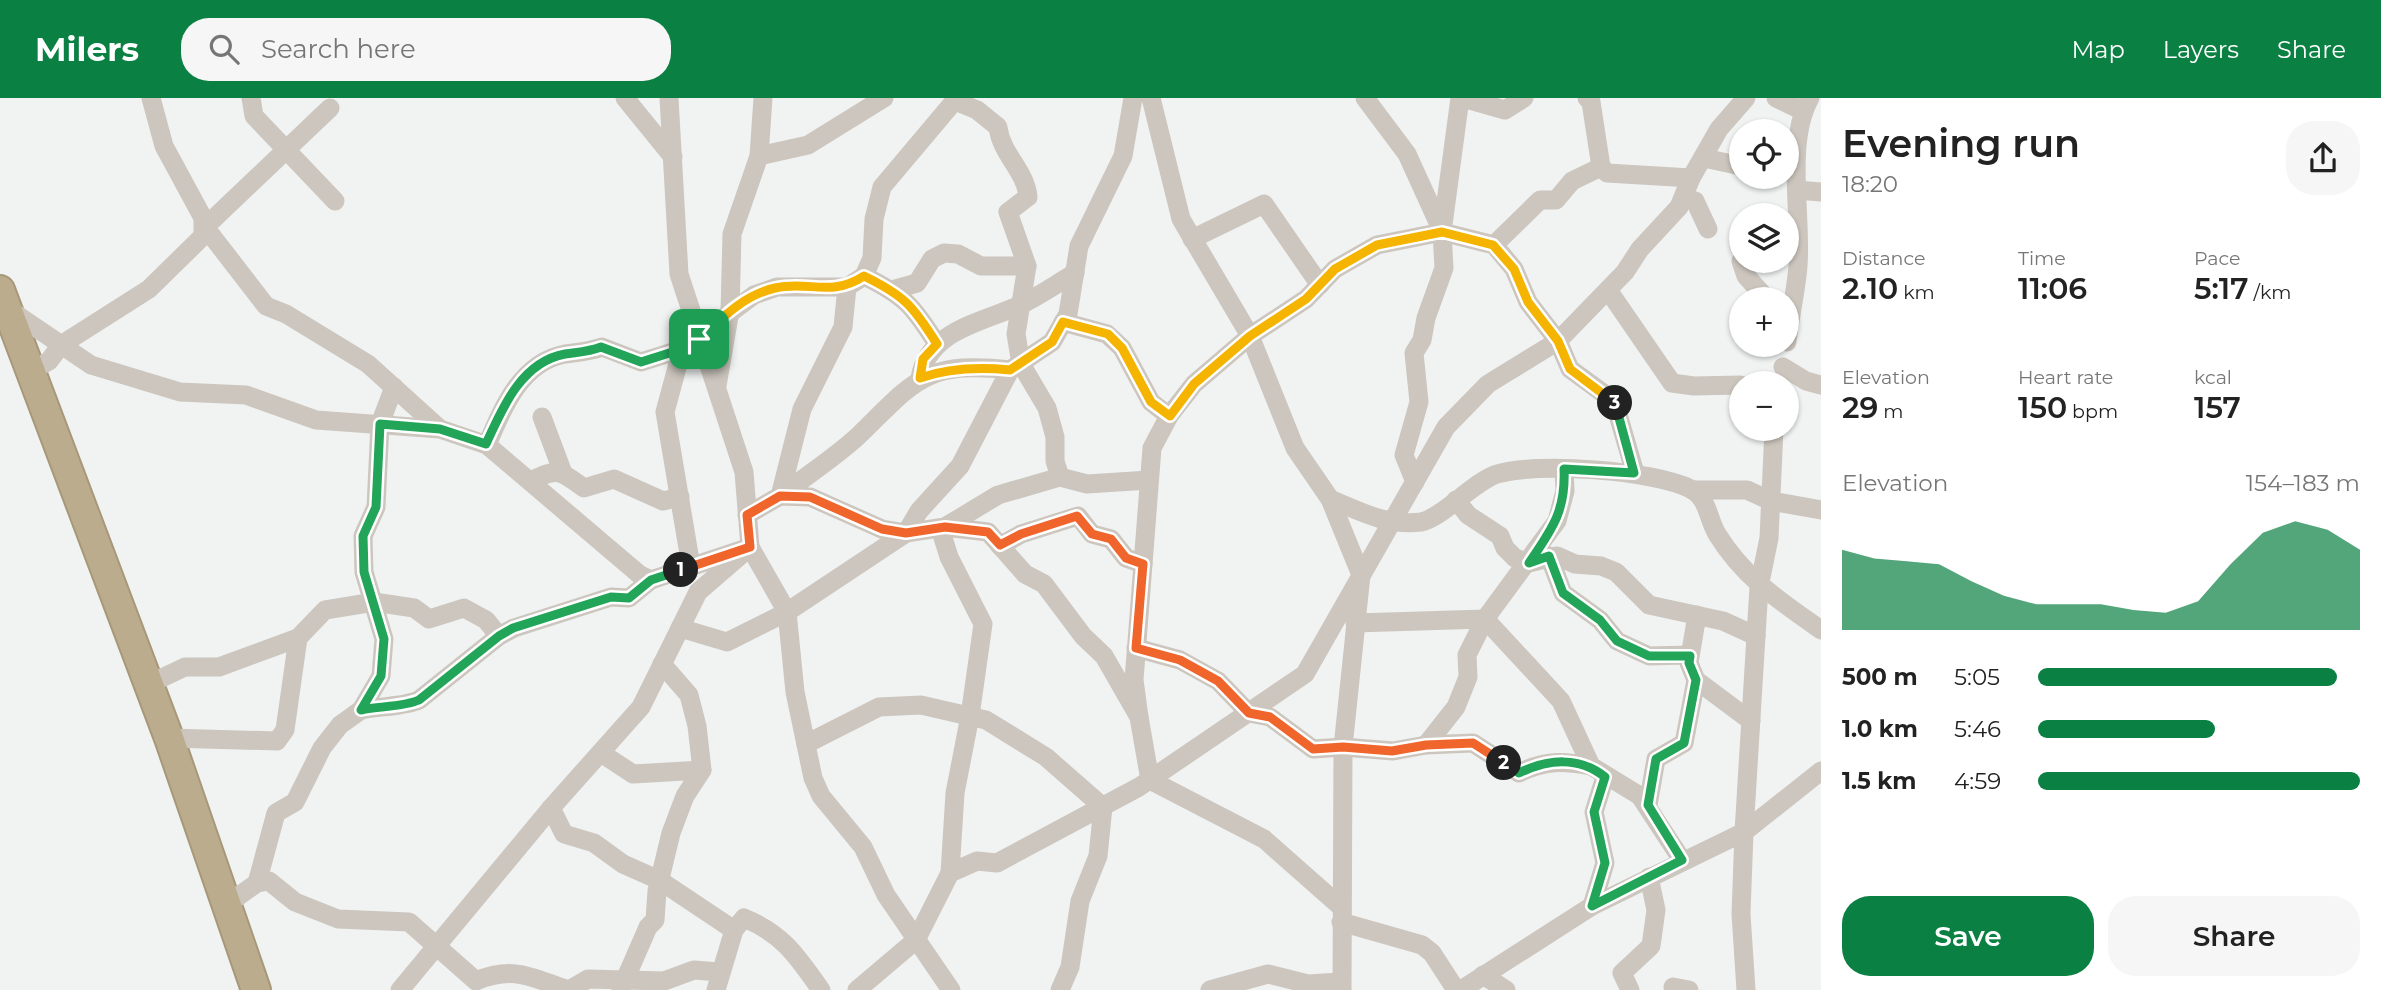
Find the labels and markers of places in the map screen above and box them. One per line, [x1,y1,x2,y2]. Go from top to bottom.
pin [669,309,729,369]
pin: 3 [1598,386,1632,420]
pin: 1 [664,552,698,588]
pin: 2 [1486,746,1522,780]

